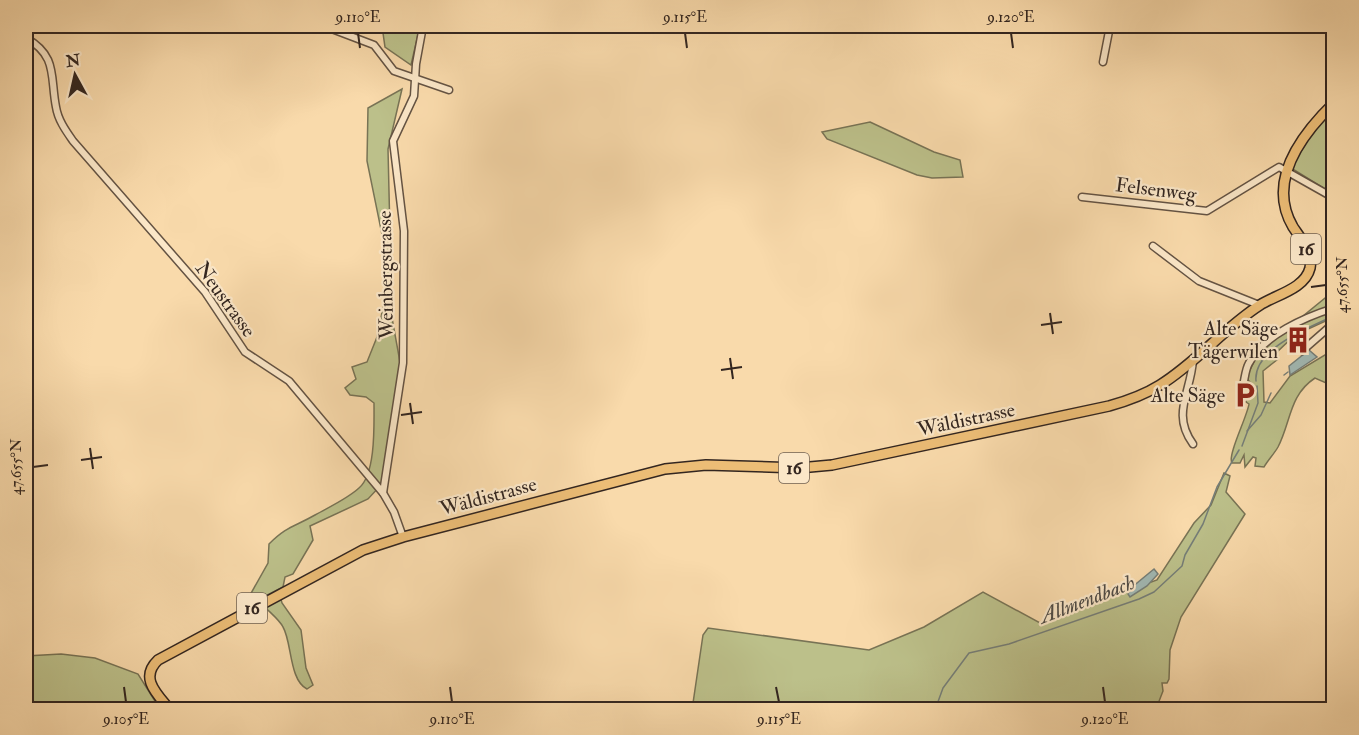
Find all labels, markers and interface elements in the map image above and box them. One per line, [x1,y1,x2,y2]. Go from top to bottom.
text: 9.110°E [335,8,381,27]
text: 9.115°E [662,8,707,27]
text: 9.120°E [986,8,1035,27]
north arrow [45,45,105,105]
text: N [64,50,82,72]
street label: Felsenweg [1114,172,1199,207]
street label: Weinbergstrasse [372,210,399,341]
road number: 16 [1291,234,1321,264]
text: 47.655°N [1333,256,1352,313]
street label: Neustrasse [190,257,261,342]
place label: Alte Säge Tägerwilen [1188,316,1278,364]
building icon: Alte Säge Tägerwilen [1283,325,1313,355]
parking icon: Alte Säge [1230,380,1260,410]
place label: Alte Säge [1150,383,1225,408]
street label: Wäldistrasse [914,397,1017,442]
text: 47.655°N [7,438,26,495]
road number: 16 [779,453,809,483]
street label: Wäldistrasse [436,472,539,522]
water label: Allmendbach [1034,569,1139,631]
road number: 16 [237,593,267,623]
text: 9.105°E [102,710,149,729]
text: 9.110°E [429,710,475,729]
text: 9.115°E [756,710,801,729]
text: 9.120°E [1080,710,1129,729]

